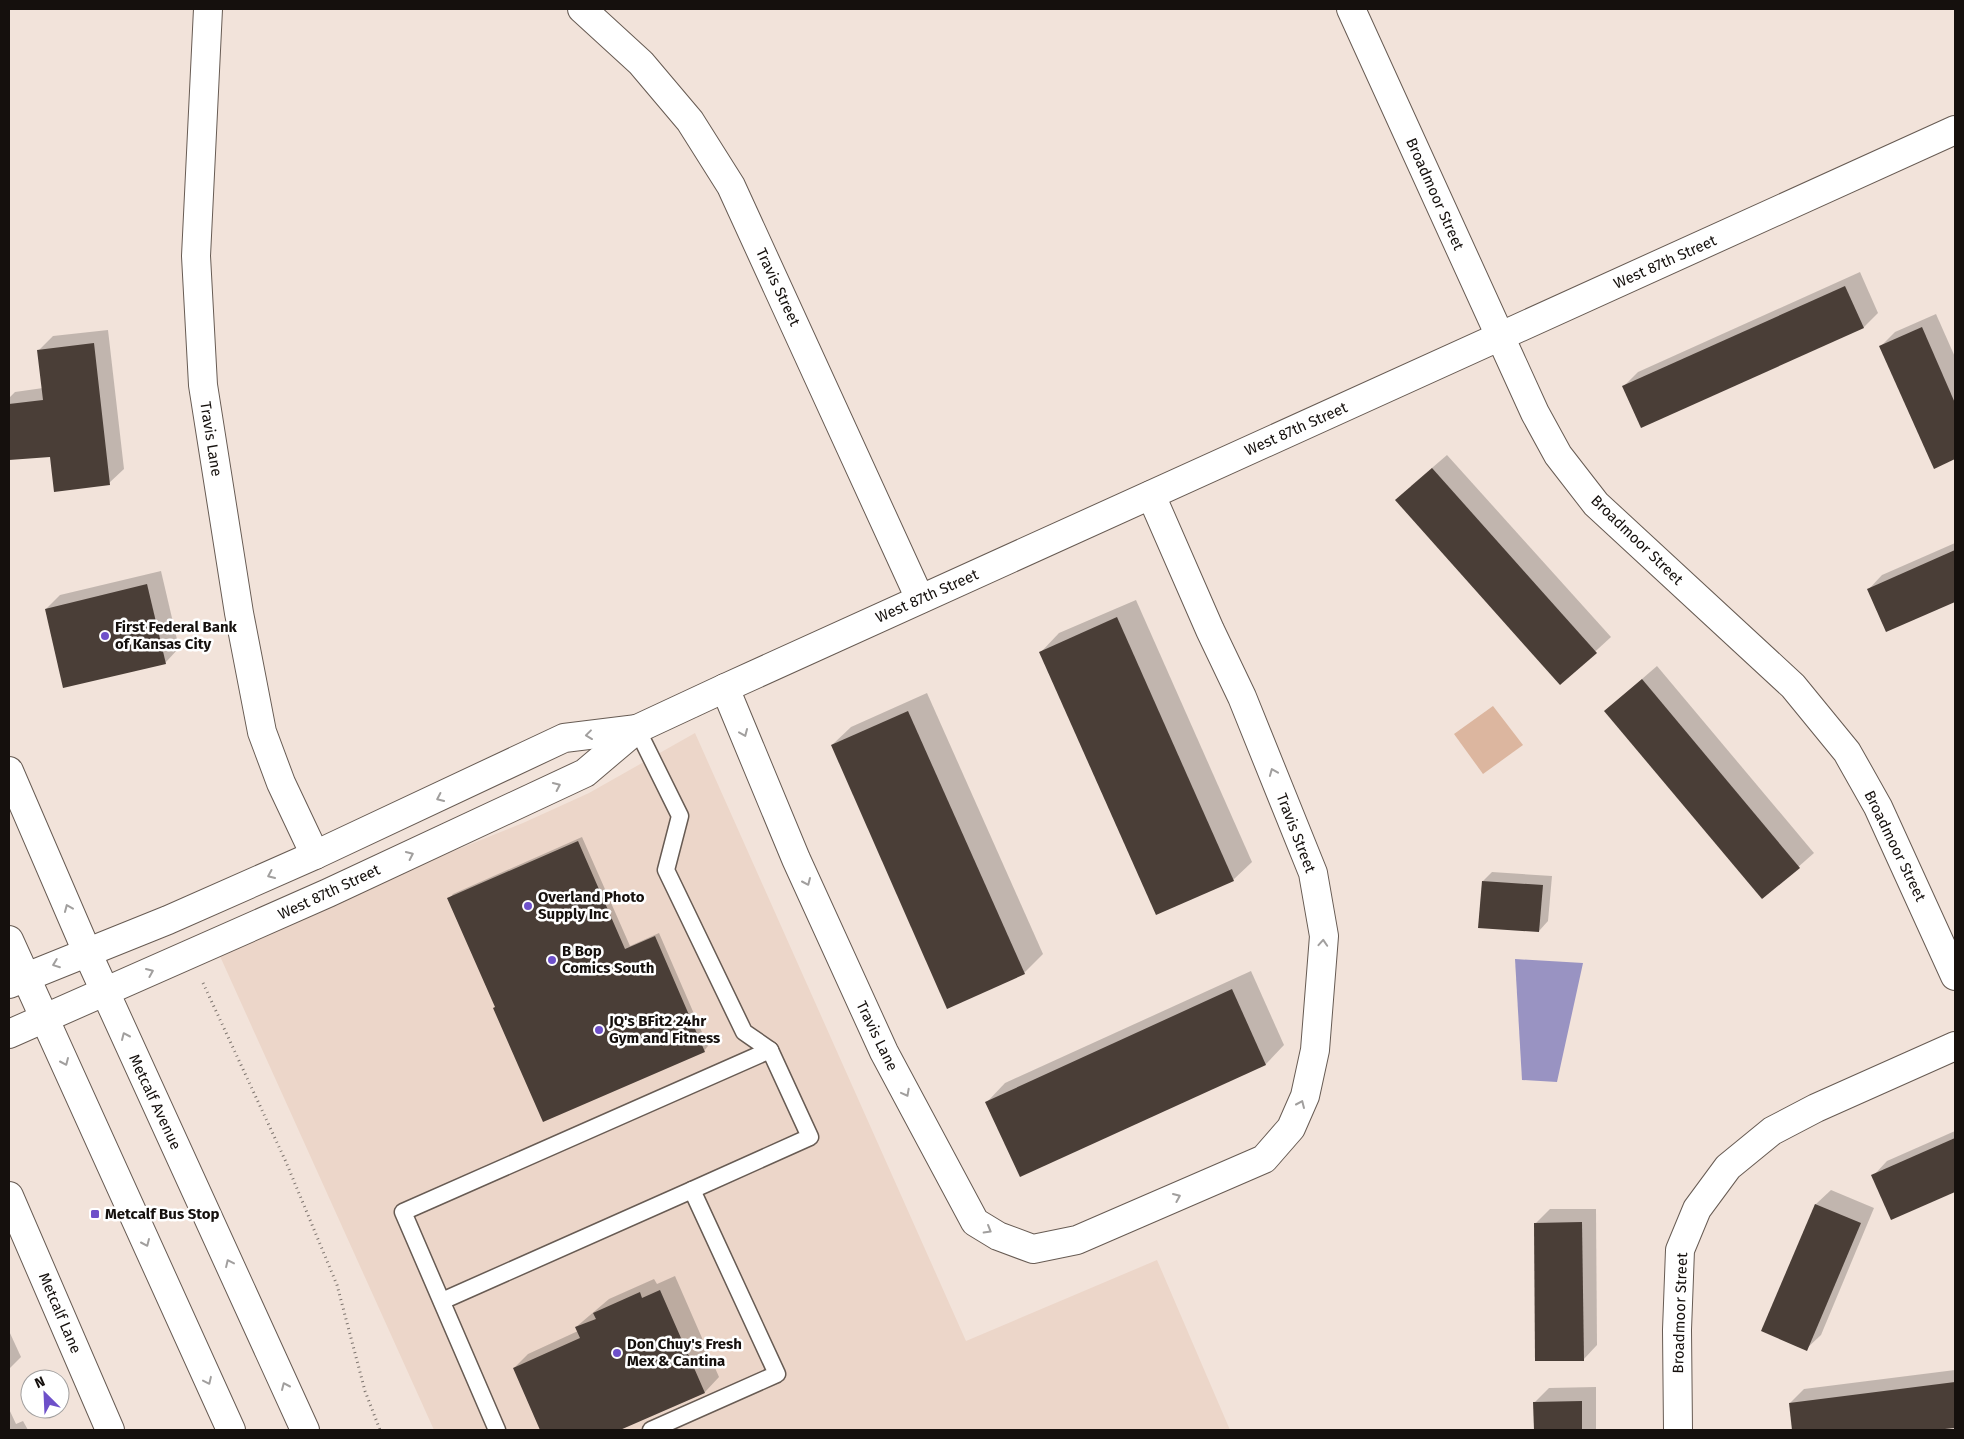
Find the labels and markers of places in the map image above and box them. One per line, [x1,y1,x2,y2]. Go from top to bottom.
place label: First Federal Bank of Kansas City [115,618,238,653]
marker: First Federal Bank of Kansas City [99,630,111,642]
place label: Overland Photo Supply Inc [538,888,645,923]
marker: Overland Photo Supply Inc [522,900,534,912]
place label: B Bop Comics South [562,942,654,977]
marker: B Bop Comics South [546,954,558,966]
place label: JQ's BFit2 24hr Gym and Fitness [608,1012,720,1047]
marker: JQ's BFit2 24hr Gym and Fitness [593,1024,605,1036]
place label: Metcalf Bus Stop [105,1205,220,1223]
marker: Metcalf Bus Stop [89,1208,101,1220]
place label: Don Chuy's Fresh Mex & Cantina [627,1335,742,1370]
marker: Don Chuy's Fresh Mex & Cantina [611,1347,623,1359]

